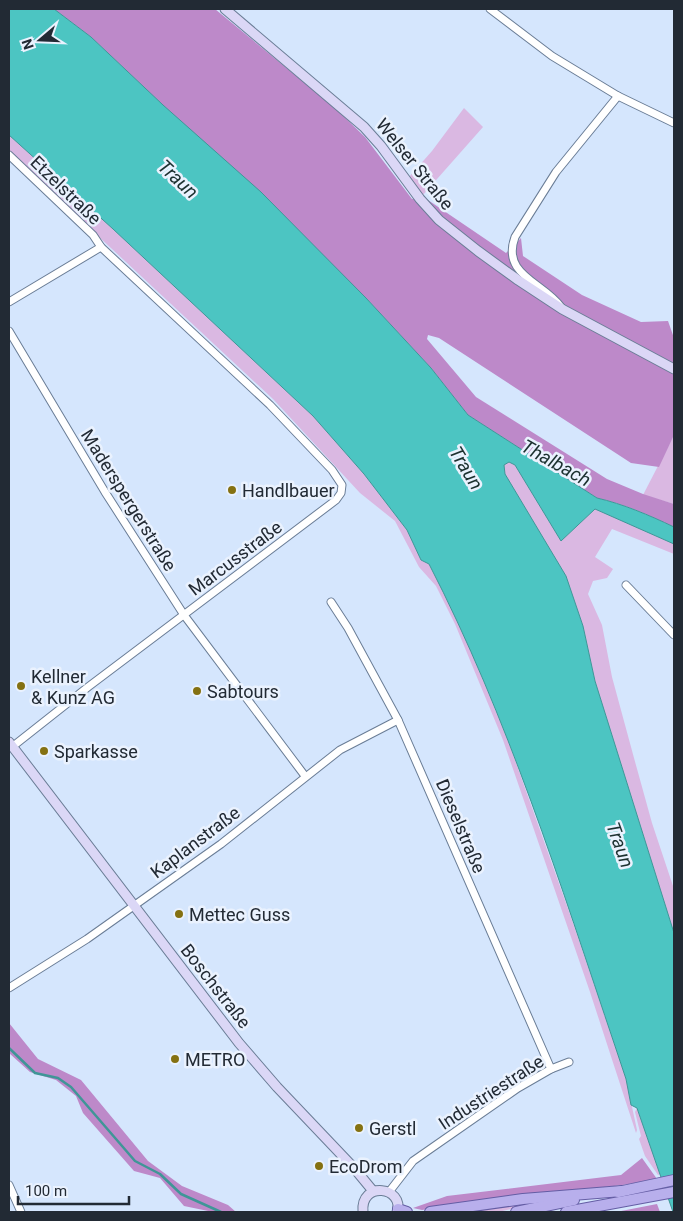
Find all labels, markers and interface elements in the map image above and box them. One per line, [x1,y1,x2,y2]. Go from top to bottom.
north arrow [15,15,65,65]
text: N [19,37,37,52]
street label: Welser Straße [372,114,458,214]
street label: Etzelstraße [26,151,106,229]
water label: Traun [153,155,203,203]
street label: Maderspergerstraße [77,425,181,575]
water label: Thalbach [517,435,595,491]
water label: Traun [444,442,488,494]
place label: Handlbauer [242,480,335,501]
marker: Handlbauer [226,484,238,496]
street label: Marcusstraße [184,516,286,600]
place label: Kellner & Kunz AG [31,666,115,708]
marker: Kellner & Kunz AG [15,680,27,692]
place label: Sabtours [207,681,279,702]
marker: Sabtours [191,685,203,697]
place label: Sparkasse [54,741,138,762]
marker: Sparkasse [38,745,50,757]
street label: Dieselstraße [432,776,490,876]
street label: Kaplanstraße [146,802,244,882]
water label: Traun [601,819,639,871]
place label: Mettec Guss [189,904,290,925]
marker: Mettec Guss [173,908,185,920]
street label: Boschstraße [177,940,255,1032]
place label: METRO [185,1049,245,1070]
street label: Industriestraße [435,1050,547,1134]
marker: METRO [169,1053,181,1065]
place label: Gerstl [369,1118,416,1139]
marker: Gerstl [353,1122,365,1134]
place label: EcoDrom [329,1156,403,1177]
marker: EcoDrom [313,1160,325,1172]
scale bar [18,1174,129,1206]
text: 100 m [25,1182,67,1200]

